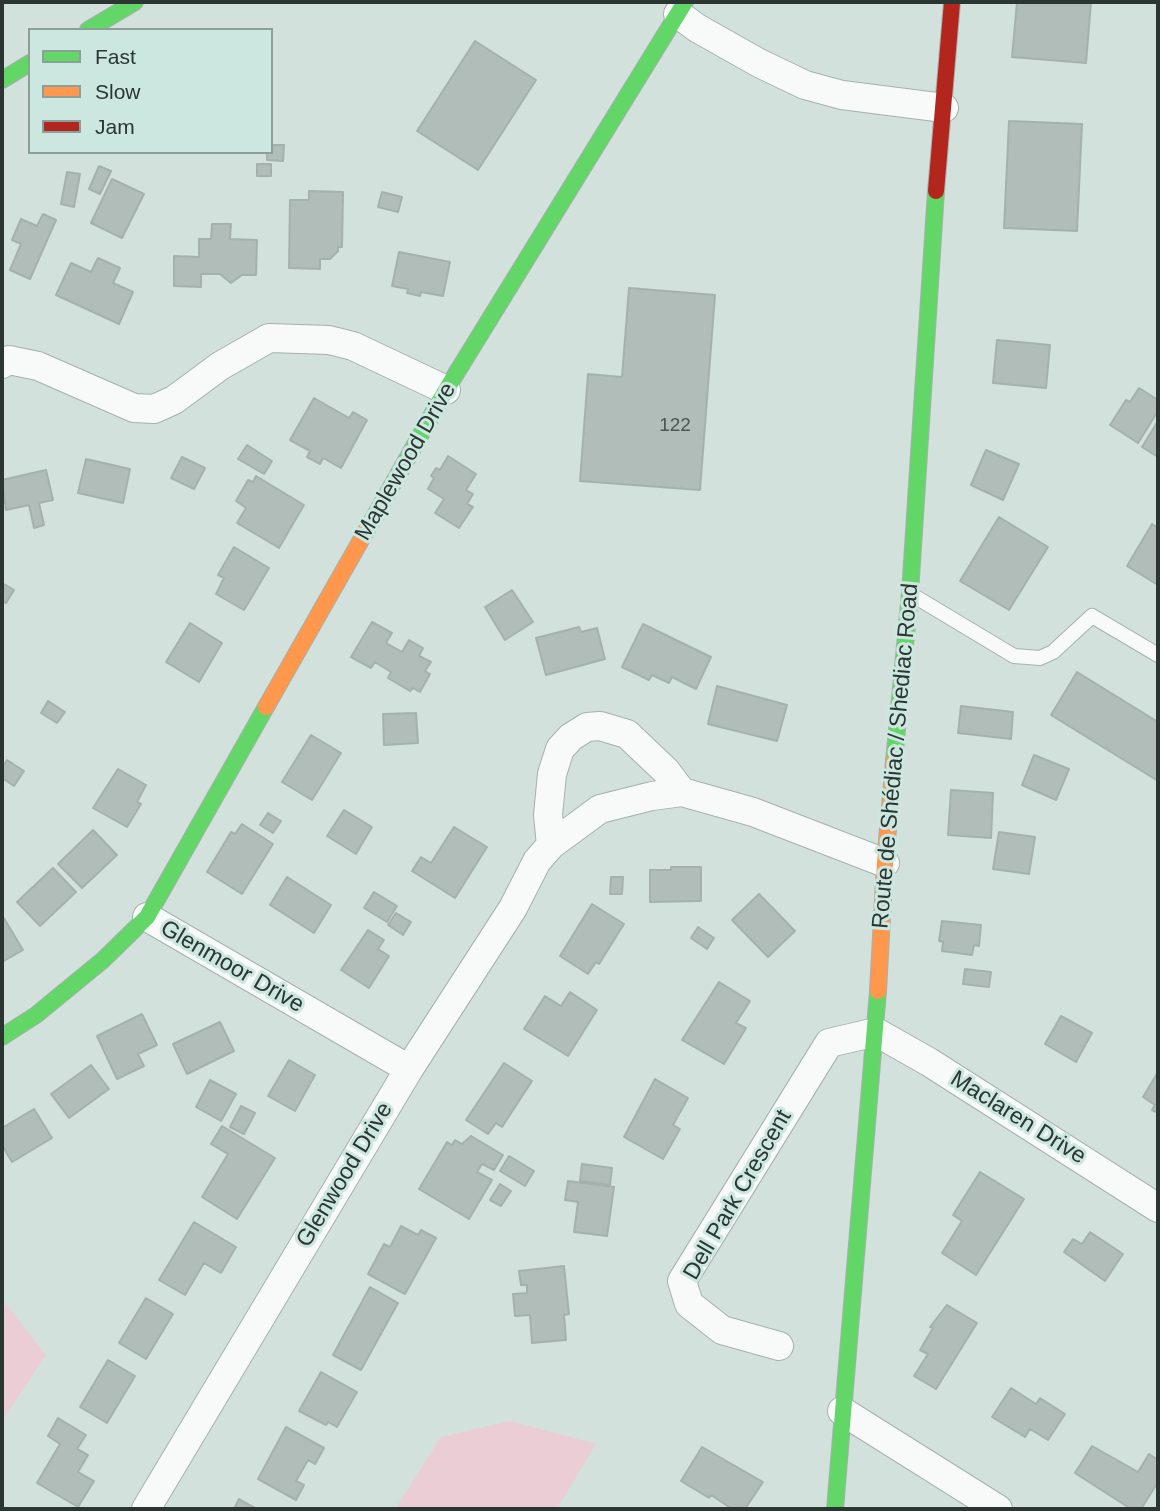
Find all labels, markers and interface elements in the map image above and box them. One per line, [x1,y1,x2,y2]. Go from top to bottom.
legend [28,28,273,154]
text: Fast [95,45,136,68]
text: Slow [95,80,141,103]
text: Jam [95,115,135,138]
street label: Maplewood Drive [350,378,462,546]
house number: 122 [659,415,691,437]
street label: Route de Shédiac / Shediac Road [867,582,925,930]
street label: Glenmoor Drive [155,915,309,1019]
street label: Maclaren Drive [945,1065,1091,1171]
street label: Glenwood Drive [291,1098,399,1252]
street label: Dell Park Crescent [678,1105,798,1285]

